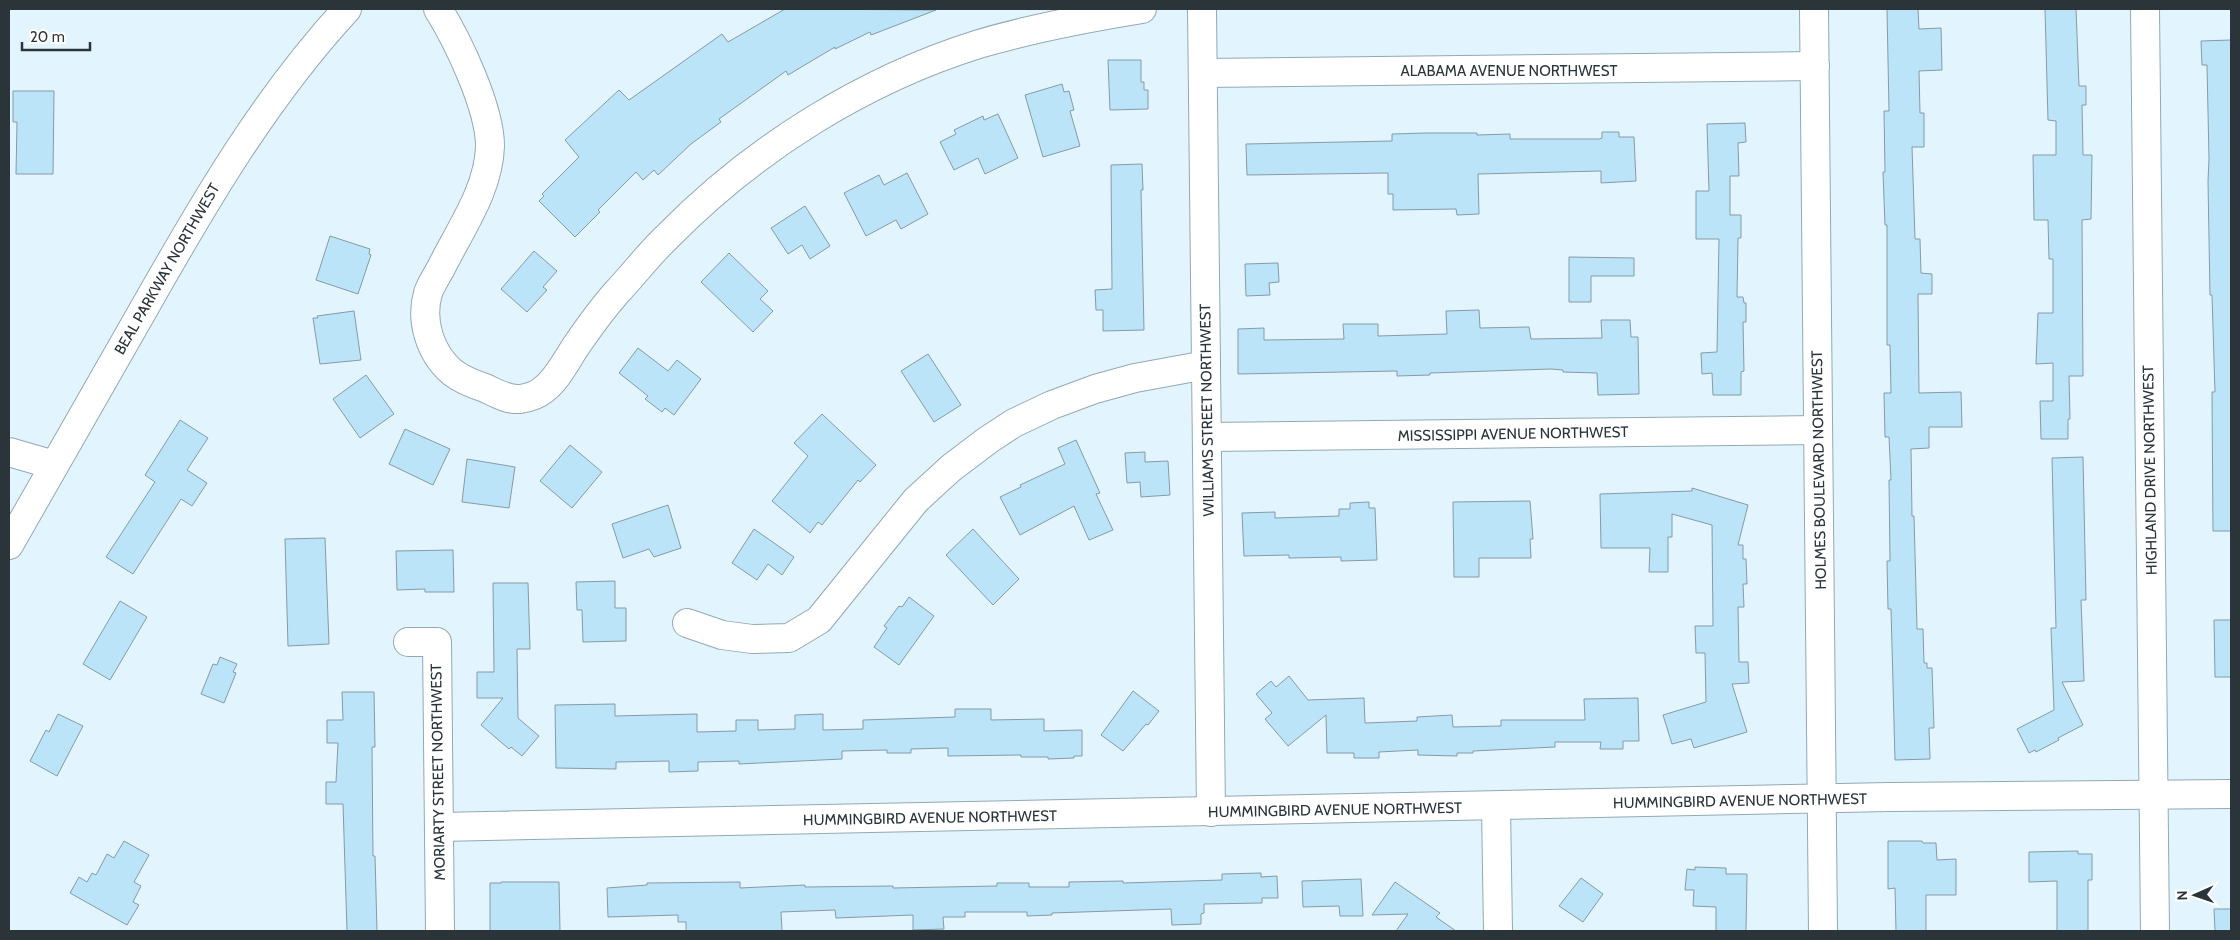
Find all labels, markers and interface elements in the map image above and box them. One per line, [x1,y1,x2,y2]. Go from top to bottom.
scale bar [22,20,90,52]
text: 20 m [30,28,65,46]
street label: ALABAMA AVENUE NORTHWEST [1401,62,1617,80]
street label: BEAL PARKWAY NORTHWEST [111,180,223,358]
street label: WILLIAMS STREET NORTHWEST [1196,303,1218,517]
street label: HOLMES BOULEVARD NORTHWEST [1808,350,1830,590]
street label: HIGHLAND DRIVE NORTHWEST [2139,365,2161,575]
street label: MISSISSIPPI AVENUE NORTHWEST [1397,423,1629,445]
street label: MORIARTY STREET NORTHWEST [427,663,449,881]
street label: HUMMINGBIRD AVENUE NORTHWEST [1613,790,1867,812]
street label: HUMMINGBIRD AVENUE NORTHWEST [1208,799,1462,821]
street label: HUMMINGBIRD AVENUE NORTHWEST [803,807,1057,829]
north arrow [2170,870,2220,920]
text: N [2173,890,2191,901]

